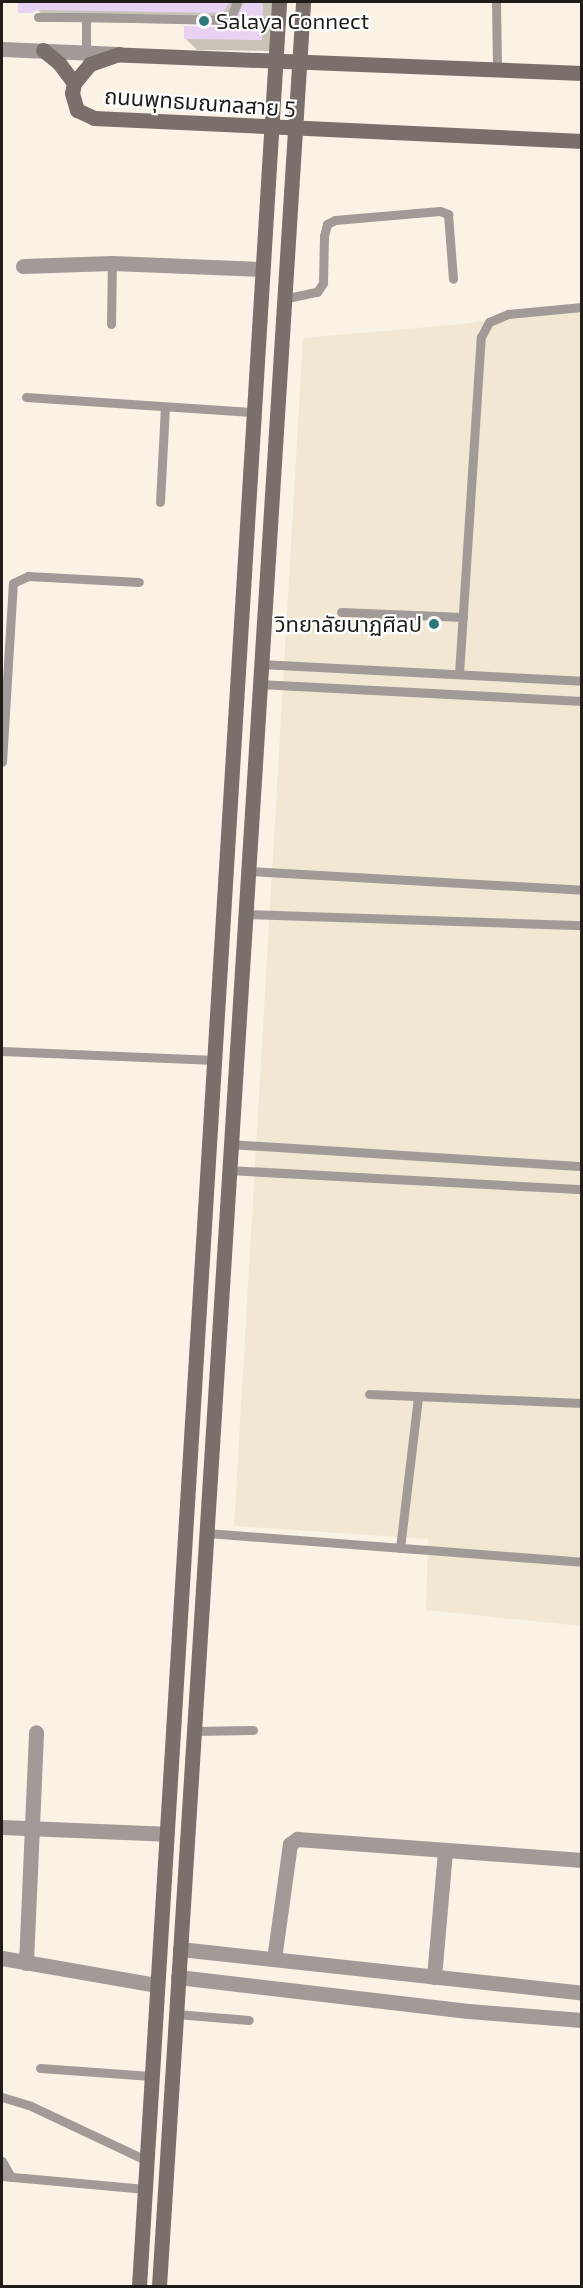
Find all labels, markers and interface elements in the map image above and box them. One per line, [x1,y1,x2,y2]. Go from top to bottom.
place label: Salaya Connect [216,8,369,34]
marker: Salaya Connect [197,14,211,28]
street label: ถนนพุทธมณฑลสาย 5 [103,82,297,122]
place label: วิทยาลัยนาฏศิลป [275,611,422,637]
marker: วิทยาลัยนาฏศิลป [427,617,441,631]

